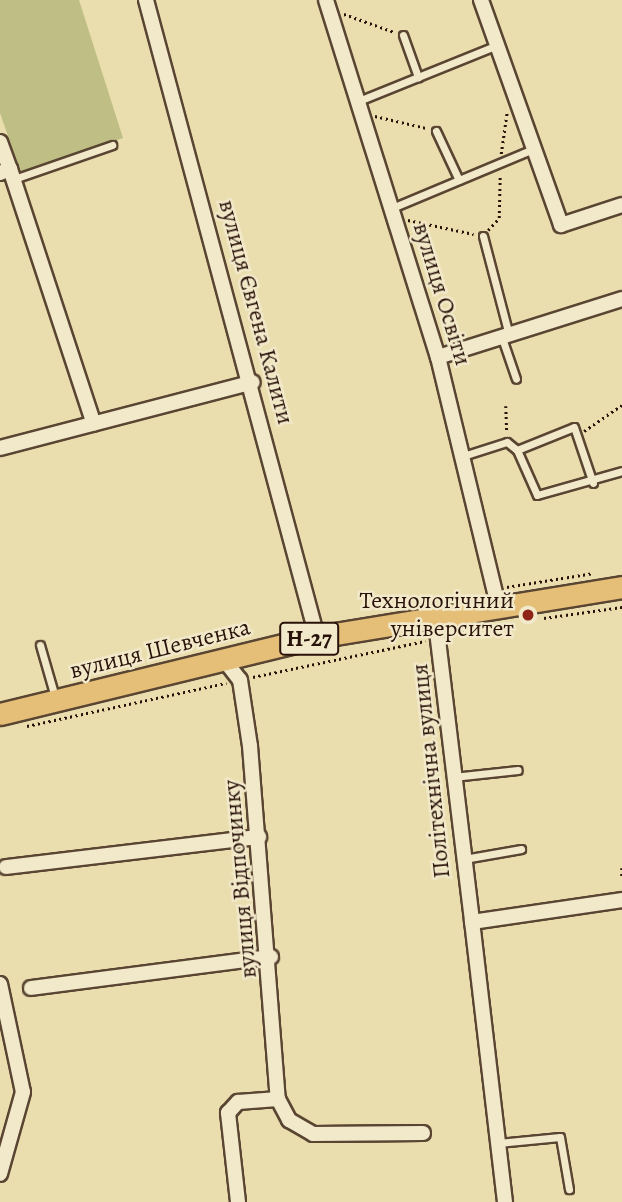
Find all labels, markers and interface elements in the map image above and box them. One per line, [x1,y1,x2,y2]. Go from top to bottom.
street label: вулиця Євгена Калити [212,197,300,427]
street label: вулиця Освіти [407,219,477,369]
place label: Технологічний університет [360,587,514,643]
marker: Технологічний університет [520,607,536,623]
street label: вулиця Шевченка [67,613,253,685]
road number: Н-27 [278,620,340,659]
street label: Політехнічна вулиця [405,662,457,880]
street label: вулиця Відпочинку [217,779,263,979]

